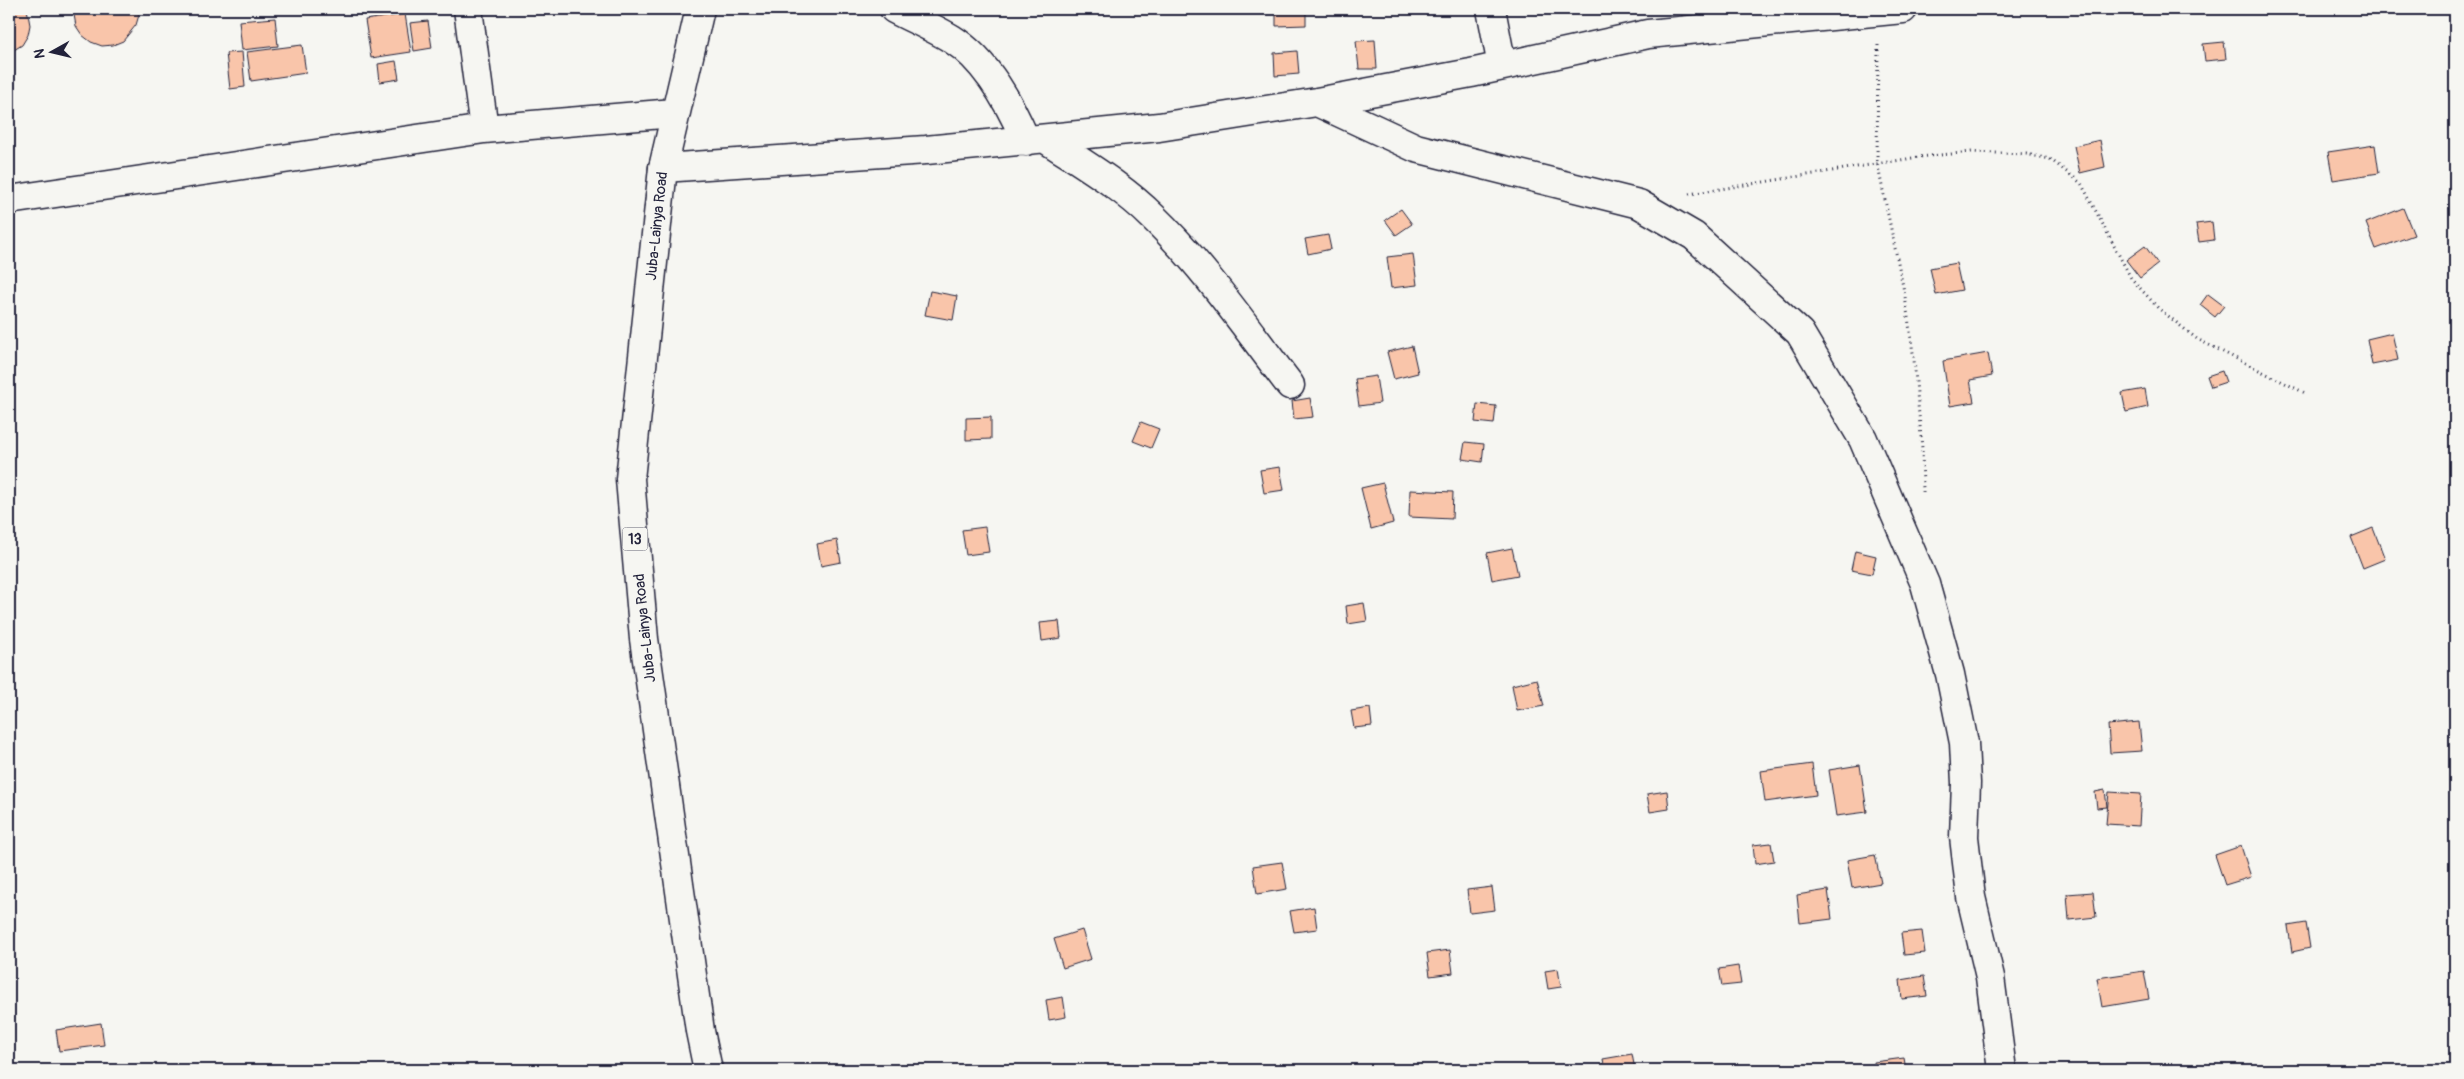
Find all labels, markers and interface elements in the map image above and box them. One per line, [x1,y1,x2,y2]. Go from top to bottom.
north arrow [28,28,78,78]
text: N [31,48,49,60]
street label: Juba-Lainya Road [642,171,672,281]
road number: 13 [622,528,648,550]
street label: Juba-Lainya Road [630,573,660,683]

